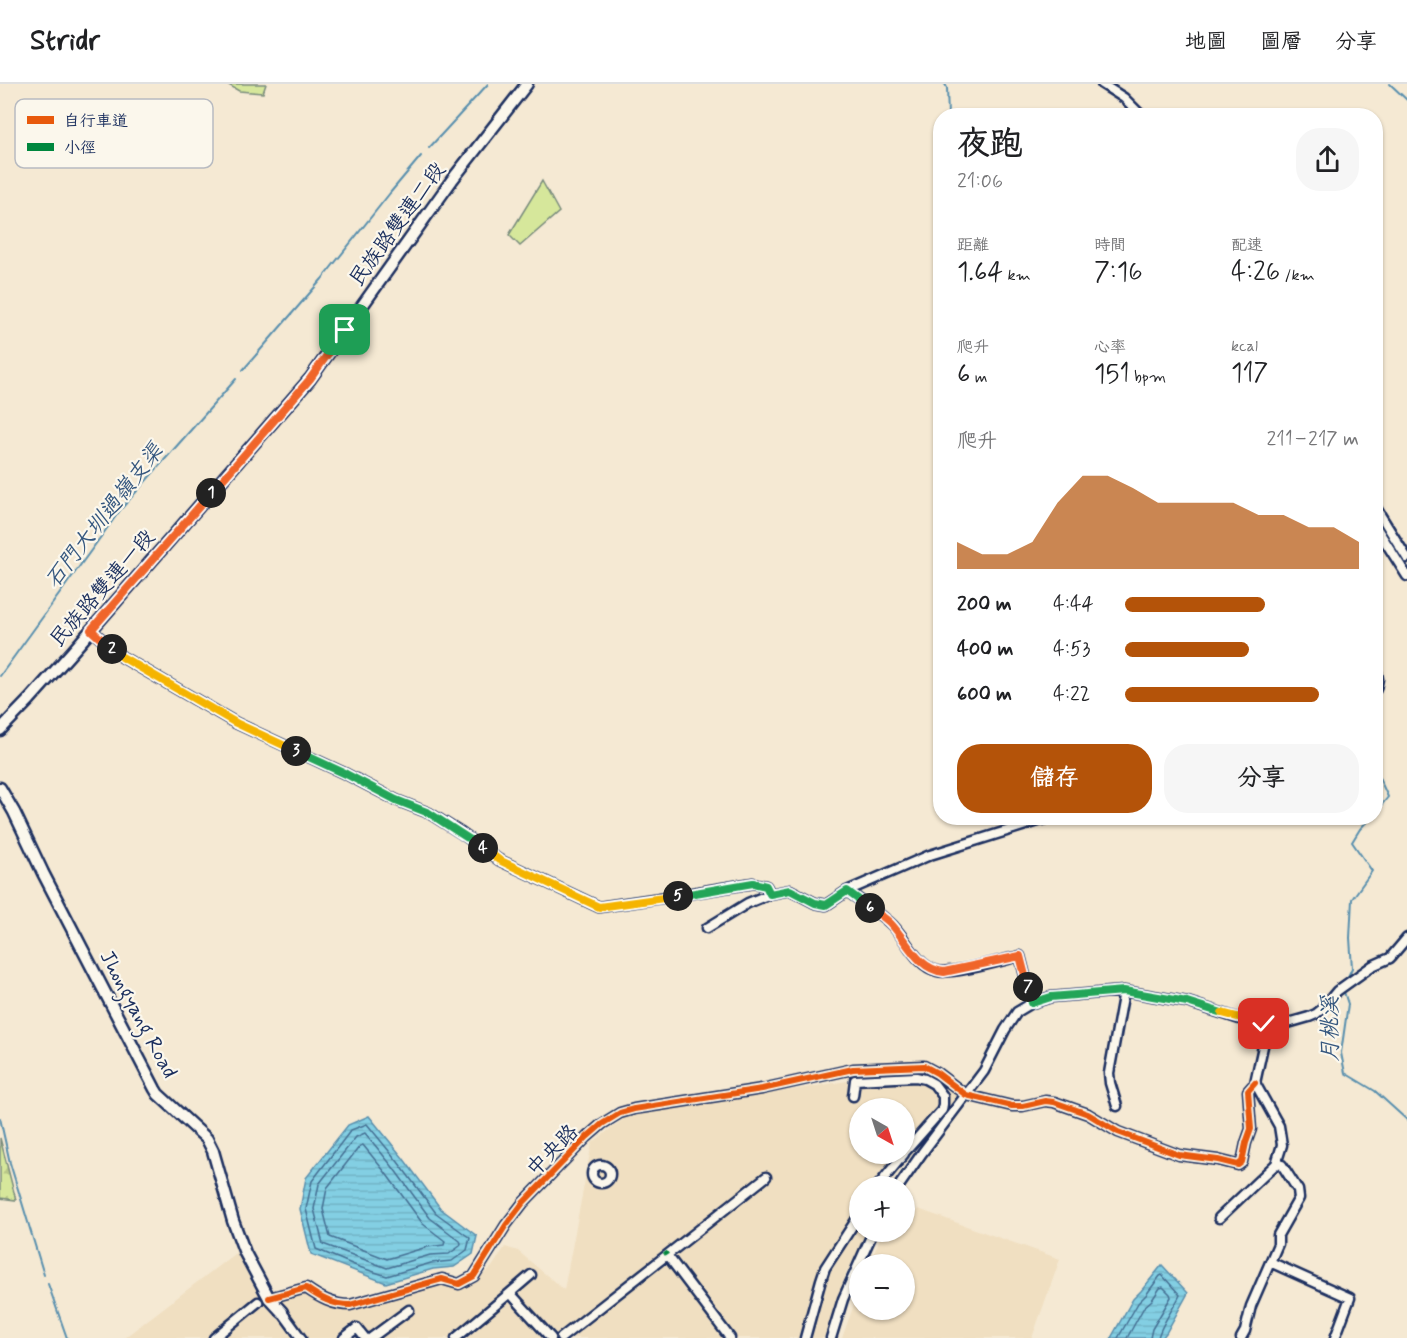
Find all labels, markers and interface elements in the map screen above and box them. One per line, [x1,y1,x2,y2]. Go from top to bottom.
text: Stridr [30,23,100,60]
text: 地圖 [1185,28,1227,56]
text: 圖層 [1260,28,1302,56]
text: 分享 [1335,28,1377,56]
legend [15,99,213,168]
text: 自行車道 [64,111,128,132]
text: 夜跑 [957,123,1023,167]
button: share [1296,128,1359,191]
text: 小徑 [64,138,96,159]
street label: 民族路雙連二段 [343,157,452,292]
text: 21:06 [957,168,1003,195]
text: 距離 [957,235,989,256]
text: 時間 [1094,235,1126,256]
text: 配速 [1231,235,1263,256]
text: 1.64 [957,256,1003,290]
text: 7:16 [1094,256,1143,290]
text: 4:26 [1231,256,1280,290]
text: km [1003,265,1031,286]
text: /km [1280,265,1315,286]
pin [319,304,370,355]
icon: arrive [328,313,361,346]
text: kcal [1231,336,1258,357]
text: 爬升 [957,337,989,358]
text: 心率 [1094,337,1126,358]
text: 117 [1231,357,1268,391]
text: 6 [957,358,970,392]
text: 151 [1094,358,1130,392]
text: m [970,367,987,388]
text: bpm [1130,367,1166,388]
text: 211–217 m [1267,426,1359,453]
text: 爬升 [957,428,997,455]
water label: 石門大圳過嶺支渠 [39,437,171,594]
pin: 1 [196,478,226,508]
text: 1 [207,482,215,503]
street label: 民族路雙連一段 [44,524,162,653]
text: 200 m [957,591,1012,618]
text: 4:44 [1053,591,1094,618]
pin: 2 [97,634,127,664]
text: 400 m [957,636,1013,663]
text: 4:53 [1053,636,1090,663]
text: 2 [108,638,116,659]
text: 600 m [957,681,1012,708]
text: 4:22 [1053,681,1090,708]
pin: 3 [281,736,311,766]
text: 3 [292,740,300,761]
button: 儲存 [957,744,1152,813]
button: 分享 [1164,744,1359,813]
pin: 4 [468,833,498,863]
text: 4 [478,837,488,858]
pin: 5 [663,881,693,911]
text: 5 [673,885,683,906]
pin: 6 [855,893,885,923]
text: 6 [866,897,874,918]
street label: Jhongyang Road [91,946,184,1084]
pin: 7 [1013,972,1043,1002]
text: 7 [1023,976,1033,997]
water label: 月桃溪 [1317,995,1345,1062]
pin [1238,998,1289,1049]
icon: check [1247,1007,1280,1040]
north arrow [849,1098,915,1164]
map controls [849,1098,915,1320]
street label: 中央路 [521,1119,585,1183]
button: + [849,1176,915,1242]
button: − [849,1254,915,1320]

